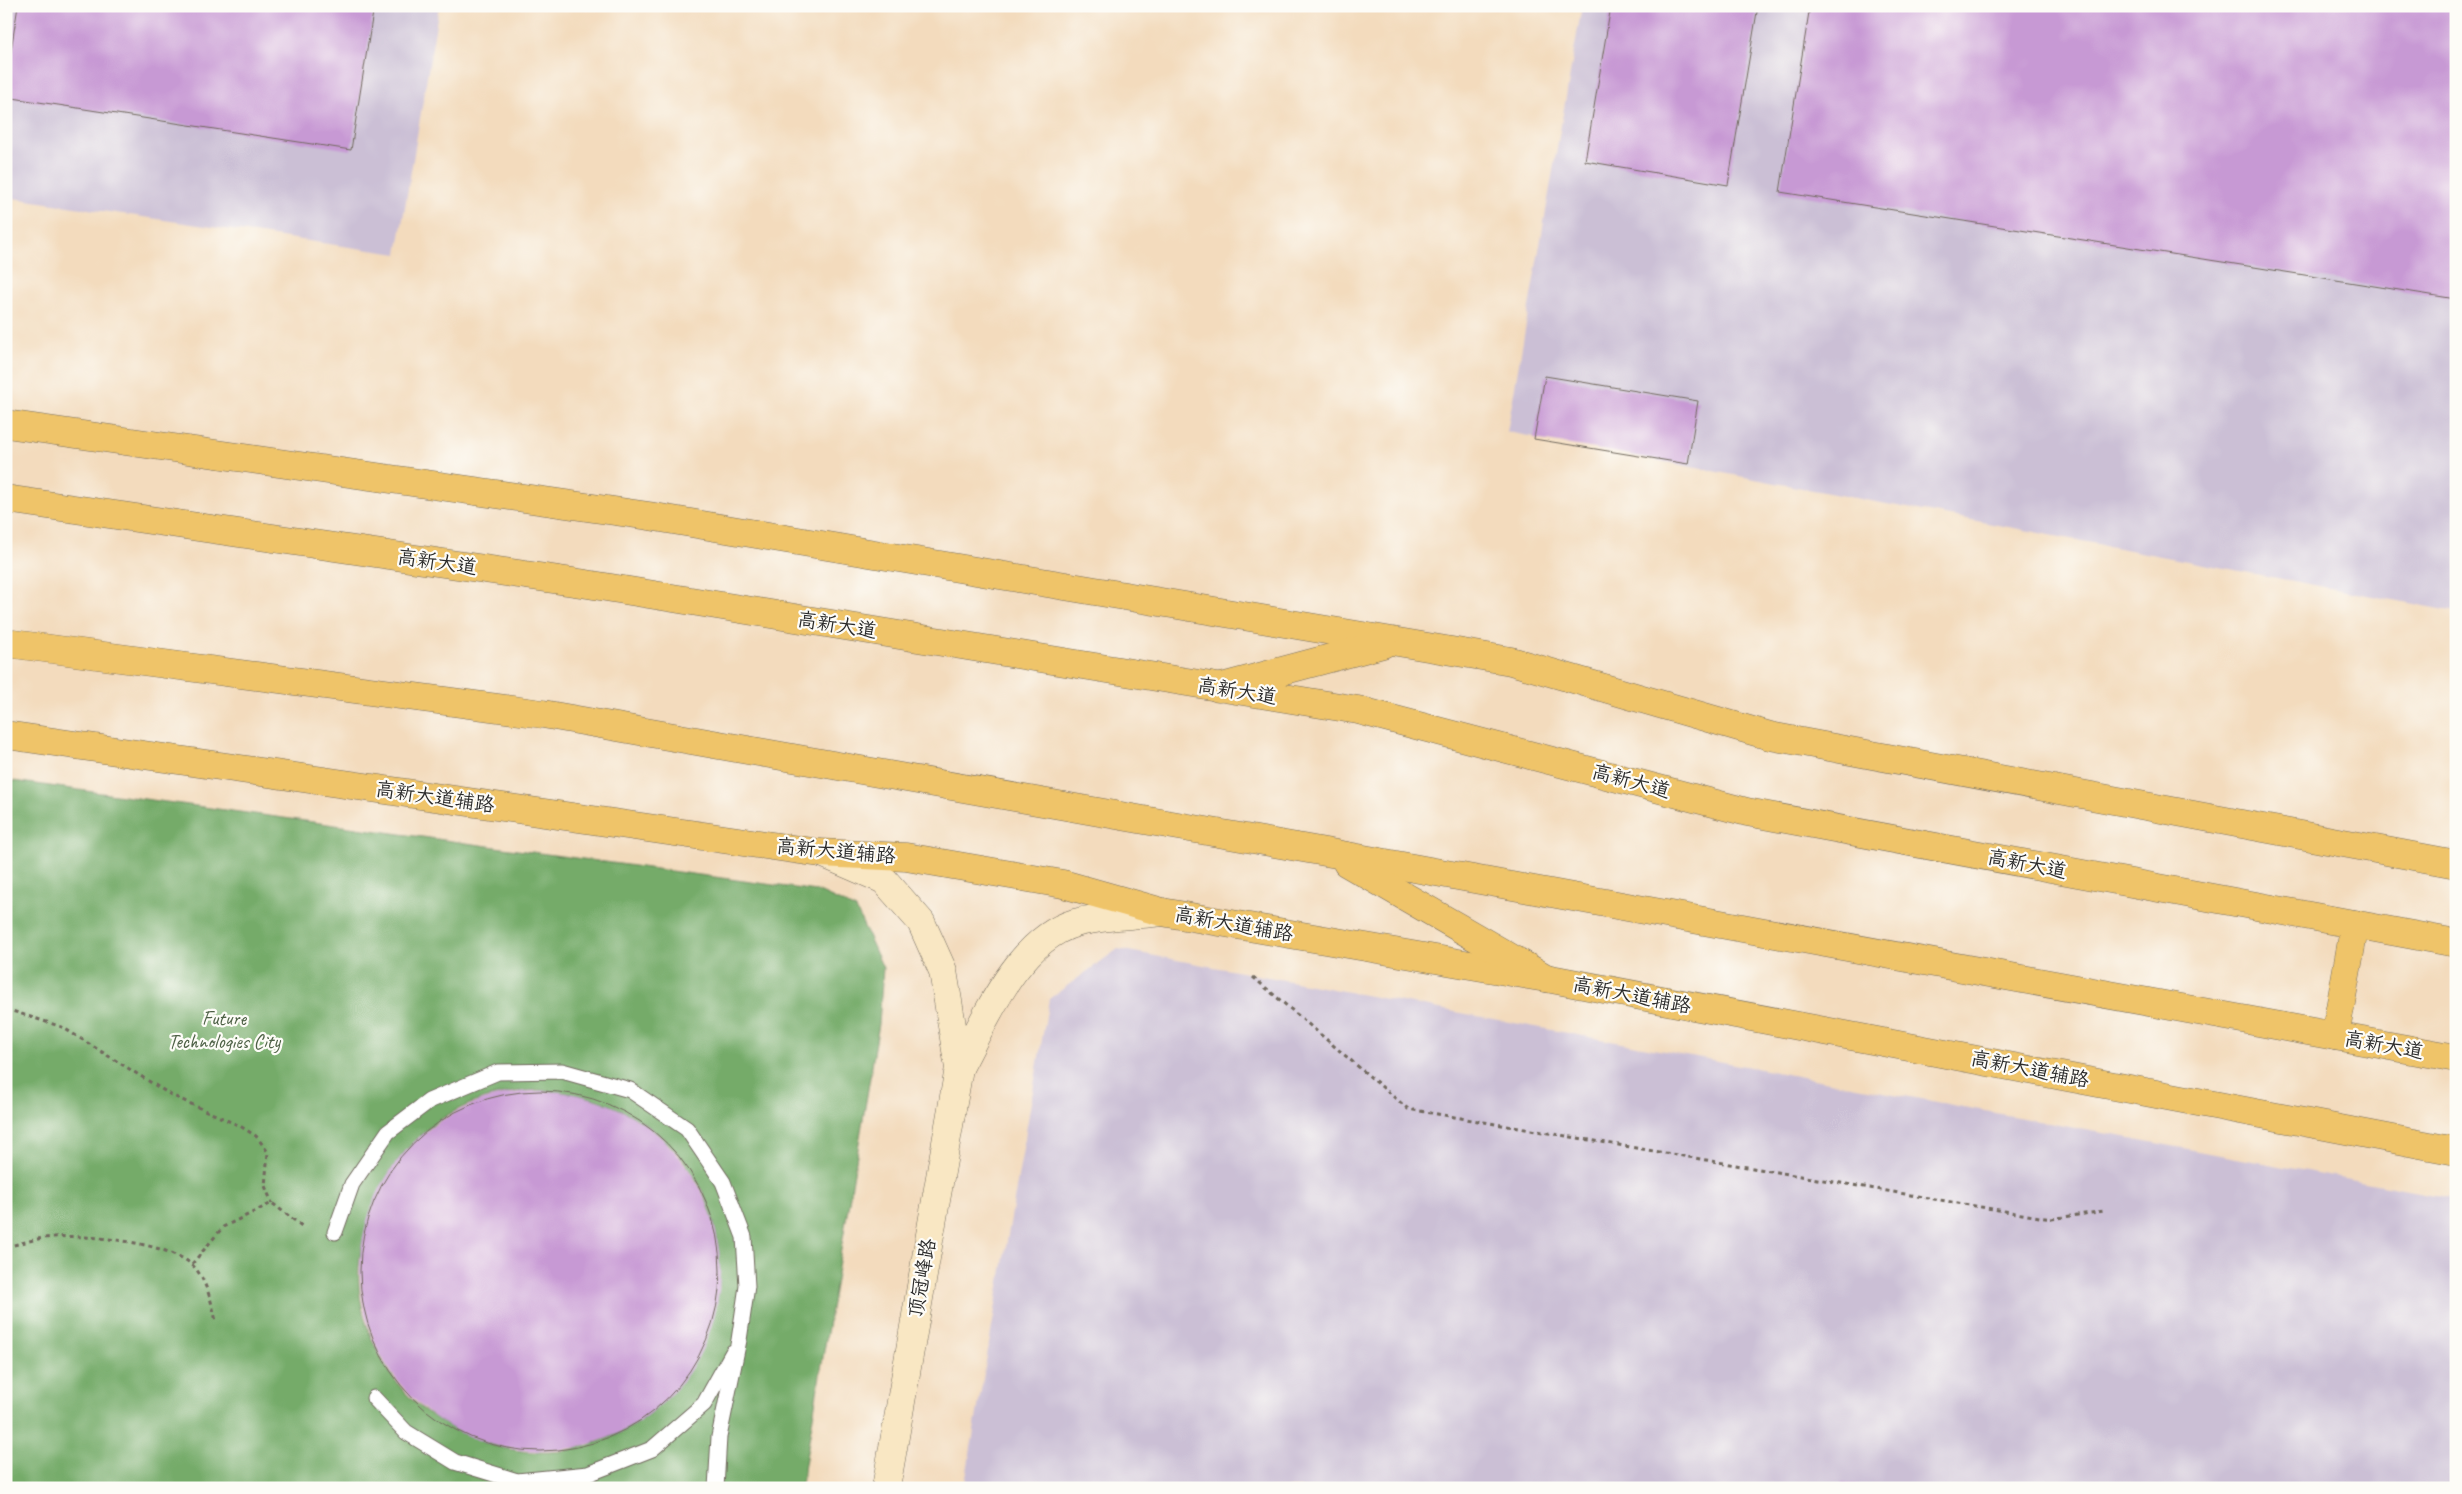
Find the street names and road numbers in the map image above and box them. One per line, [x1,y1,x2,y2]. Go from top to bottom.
street label: 高新大道 [396,544,478,580]
street label: 高新大道 [796,606,878,644]
street label: 高新大道 [1196,672,1278,710]
street label: 高新大道 [1589,759,1673,803]
street label: 高新大道辅路 [374,776,497,818]
street label: 高新大道辅路 [775,833,898,869]
street label: 高新大道 [1985,844,2069,884]
street label: 高新大道辅路 [1173,901,1296,947]
street label: 高新大道辅路 [1571,971,1694,1019]
street label: 高新大道 [2342,1026,2426,1064]
street label: 高新大道辅路 [1969,1045,2092,1093]
street label: 顶冠峰路 [903,1235,941,1320]

